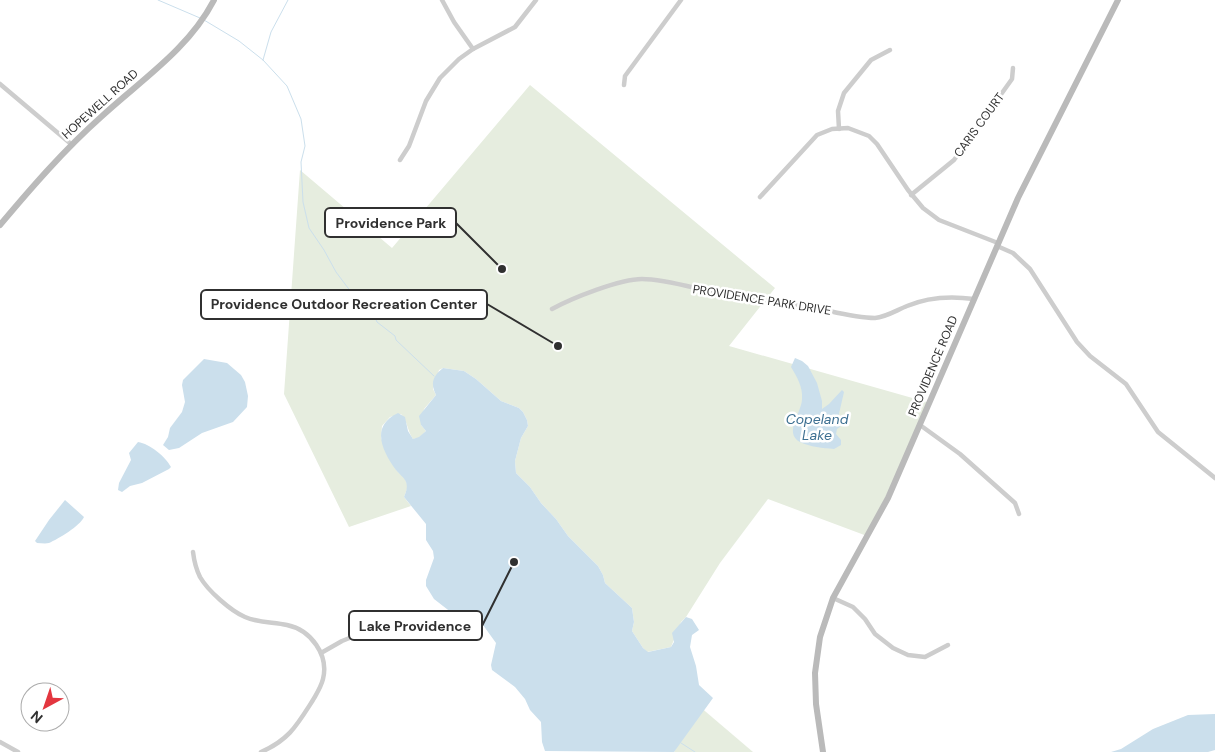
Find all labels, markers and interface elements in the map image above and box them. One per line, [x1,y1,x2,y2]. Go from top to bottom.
street label: HOPEWELL ROAD [58,65,142,143]
street label: CARIS COURT [950,89,1008,160]
callout: Providence Park [325,208,456,237]
text: Providence Park [336,214,446,232]
street label: PROVIDENCE PARK DRIVE [692,281,833,319]
callout: Providence Outdoor Recreation Center [201,290,487,319]
text: Providence Outdoor Recreation Center [211,295,478,313]
street label: PROVIDENCE ROAD [905,313,961,419]
water label: Copeland Lake [786,410,849,444]
callout: Lake Providence [349,611,482,640]
text: Lake Providence [359,617,471,635]
north arrow [20,682,70,732]
text: N [27,707,46,727]

